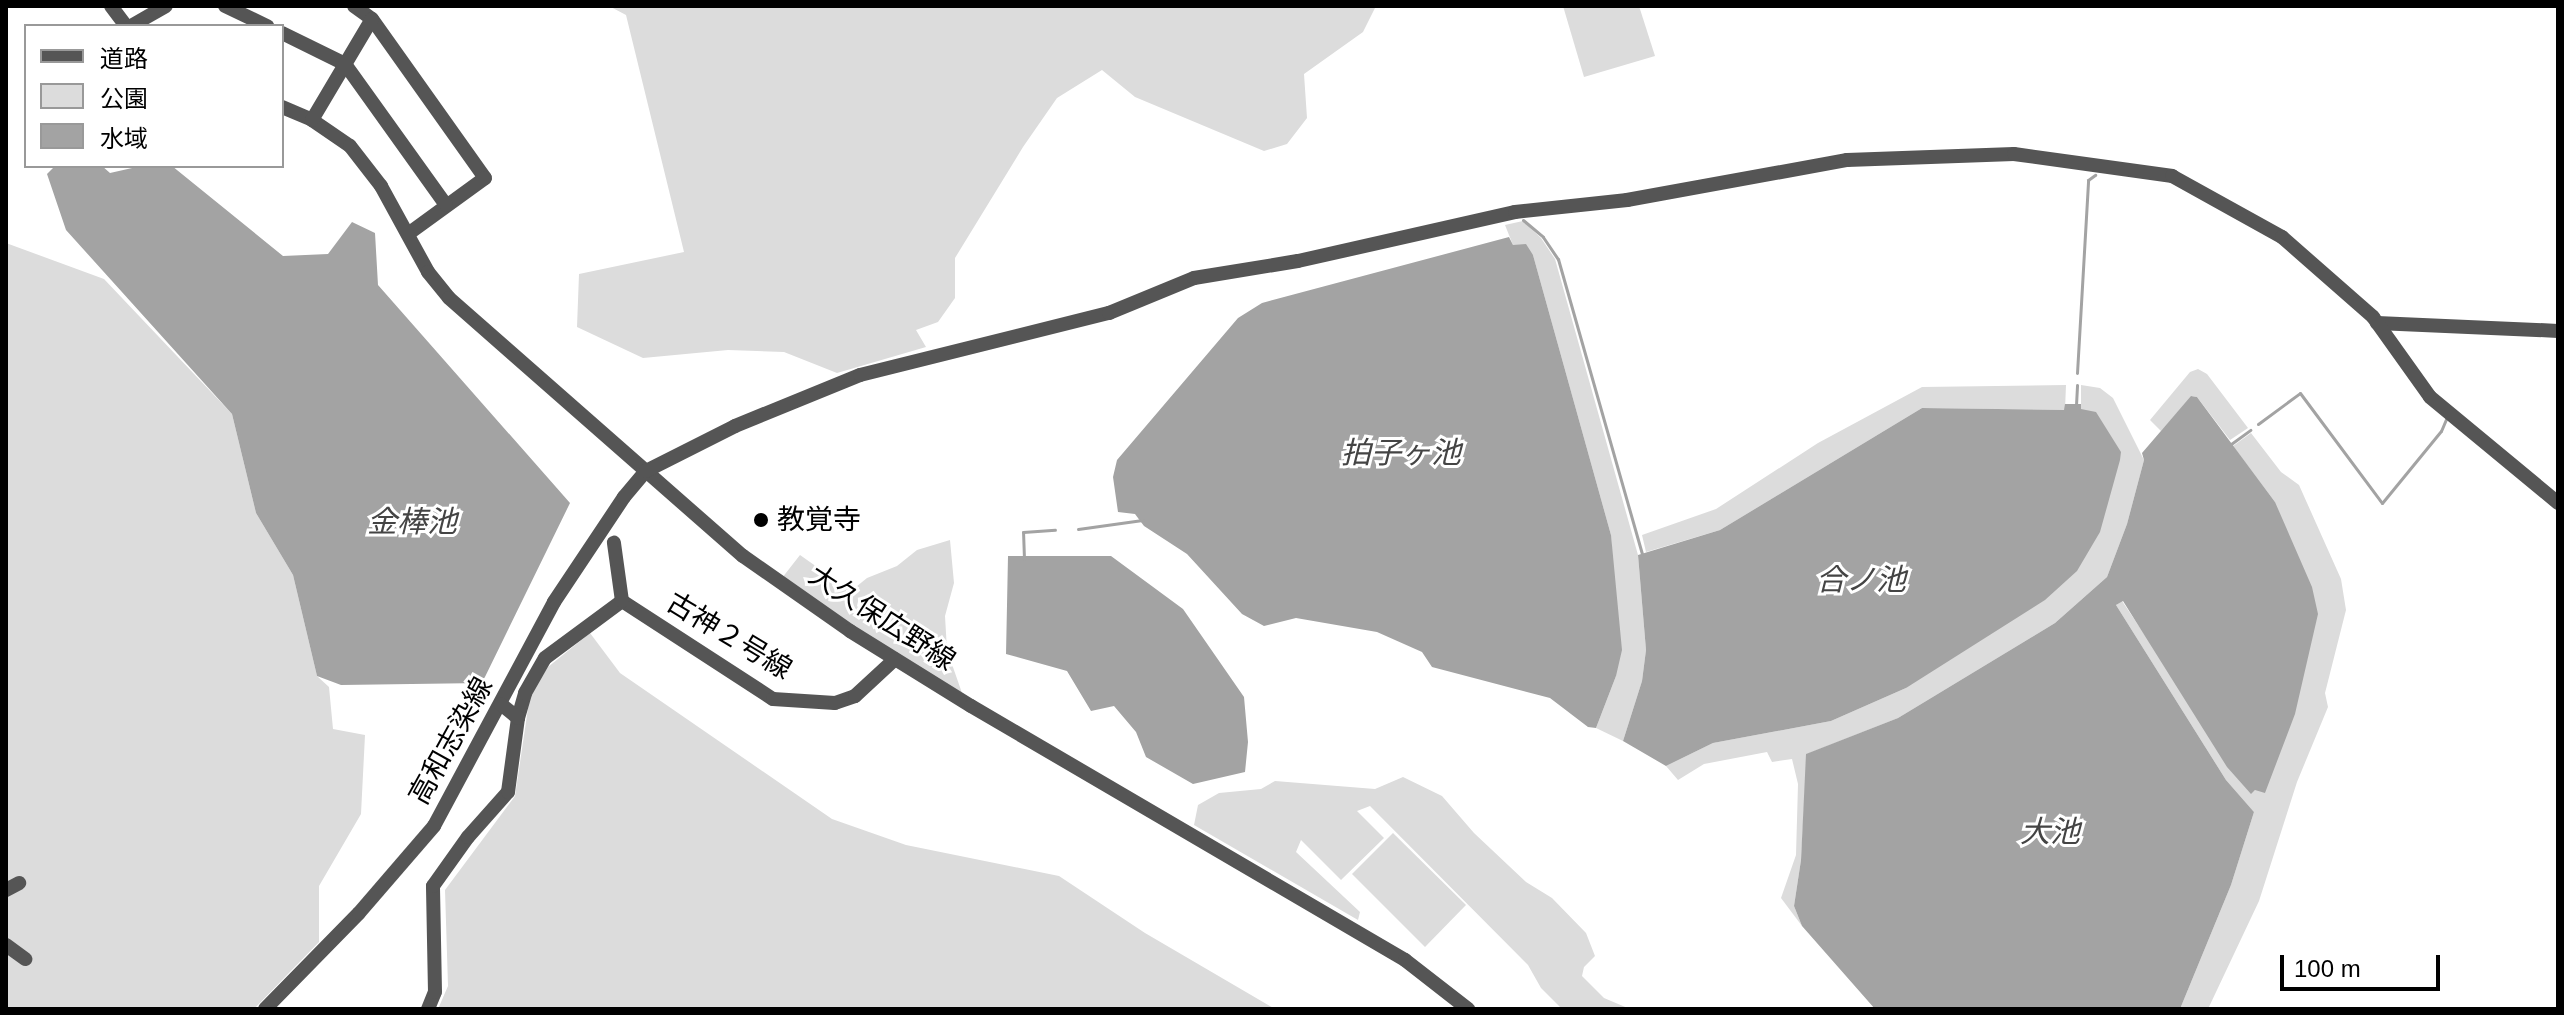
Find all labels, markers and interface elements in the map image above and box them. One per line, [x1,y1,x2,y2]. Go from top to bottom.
legend [24,24,284,168]
text: 道路 [100,45,148,72]
text: 公園 [100,85,148,112]
text: 水域 [100,125,148,152]
water label: 拍子ヶ池 [1341,435,1461,471]
place label: 教覚寺 [777,503,861,537]
water label: 金棒池 [367,504,457,540]
marker: 教覚寺 [752,511,770,529]
street label: 大久保広野線 [802,558,962,678]
water label: 合ノ池 [1816,562,1906,598]
street label: 古神２号線 [660,586,798,686]
street label: 高和志染線 [402,672,500,810]
water label: 大池 [2020,814,2080,850]
scale bar [2284,939,2444,989]
text: 100 m [2294,955,2361,982]

